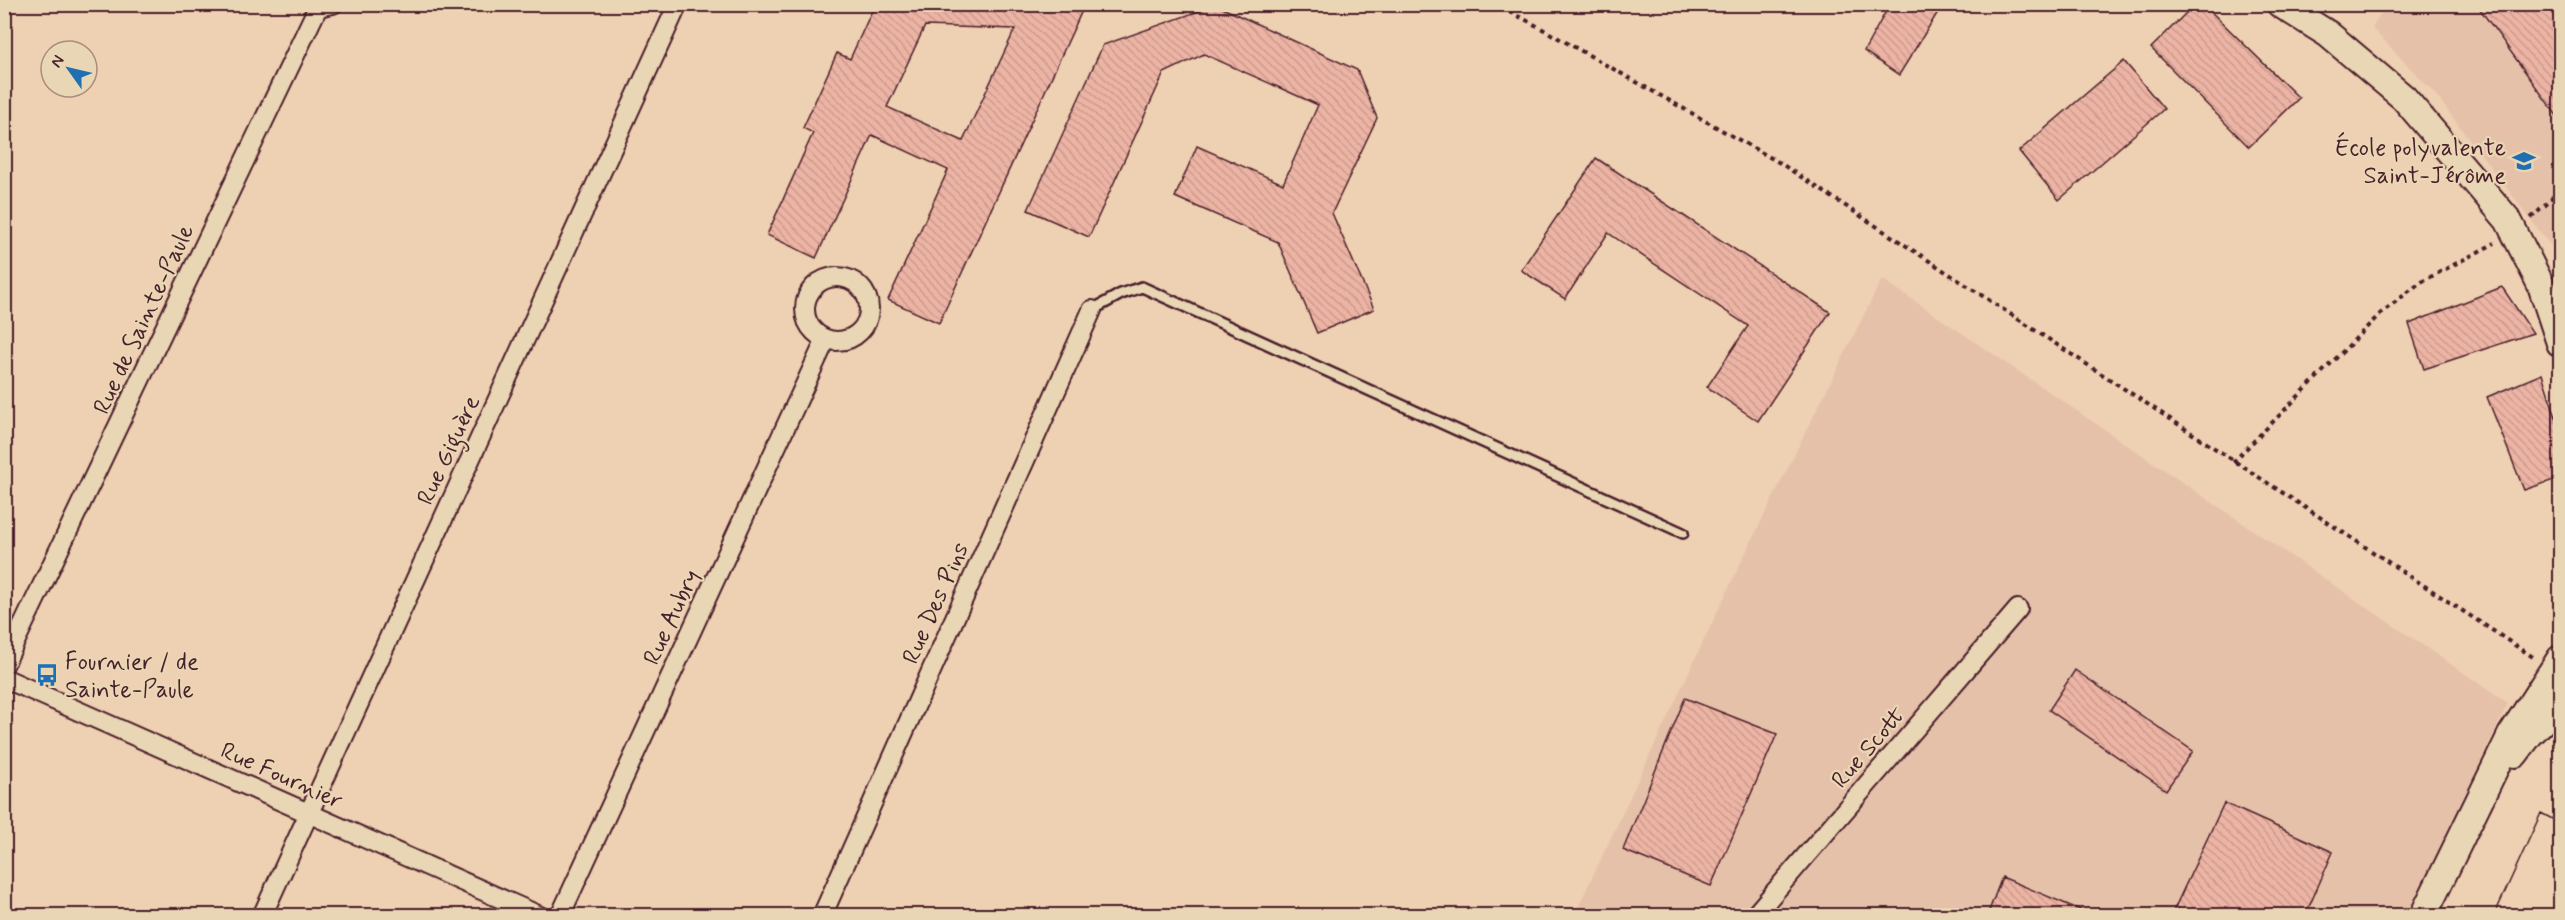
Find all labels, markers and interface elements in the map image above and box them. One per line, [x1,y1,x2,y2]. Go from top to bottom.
north arrow [39,39,99,99]
text: N [46,51,69,72]
place label: École polyvalente Saint-Jérôme [2335,131,2506,192]
school or university icon: École polyvalente Saint-Jérôme [2511,148,2537,174]
street label: Rue de Sainte-Paule [87,220,202,420]
street label: Rue Giguère [410,391,491,512]
street label: Rue Des Pins [896,538,977,669]
street label: Rue Aubry [637,565,708,670]
place label: Fournier / de Sainte-Paule [65,647,199,706]
bus stop icon: Fournier / de Sainte-Paule [34,662,60,688]
street label: Rue Scott [1825,700,1913,795]
street label: Rue Fournier [215,736,347,817]

